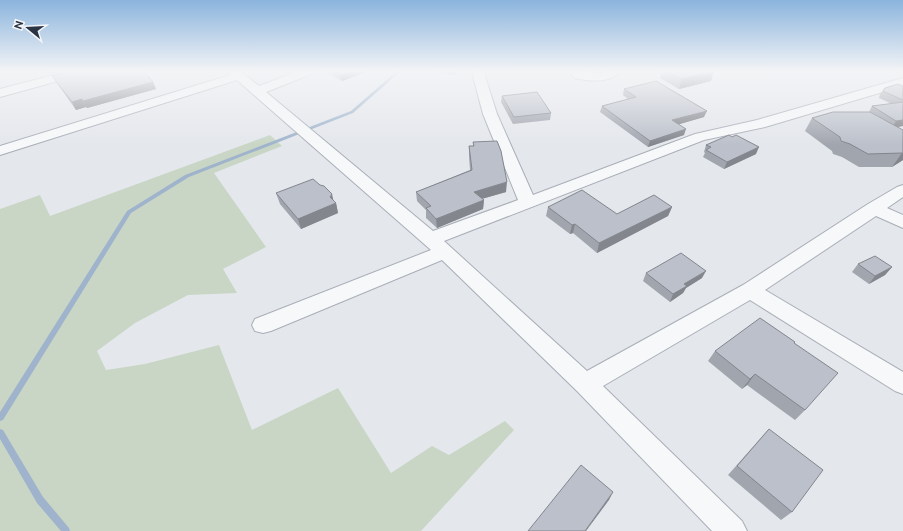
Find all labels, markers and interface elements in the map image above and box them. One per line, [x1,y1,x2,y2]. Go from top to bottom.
north arrow [8,8,48,48]
text: N [12,19,25,31]

